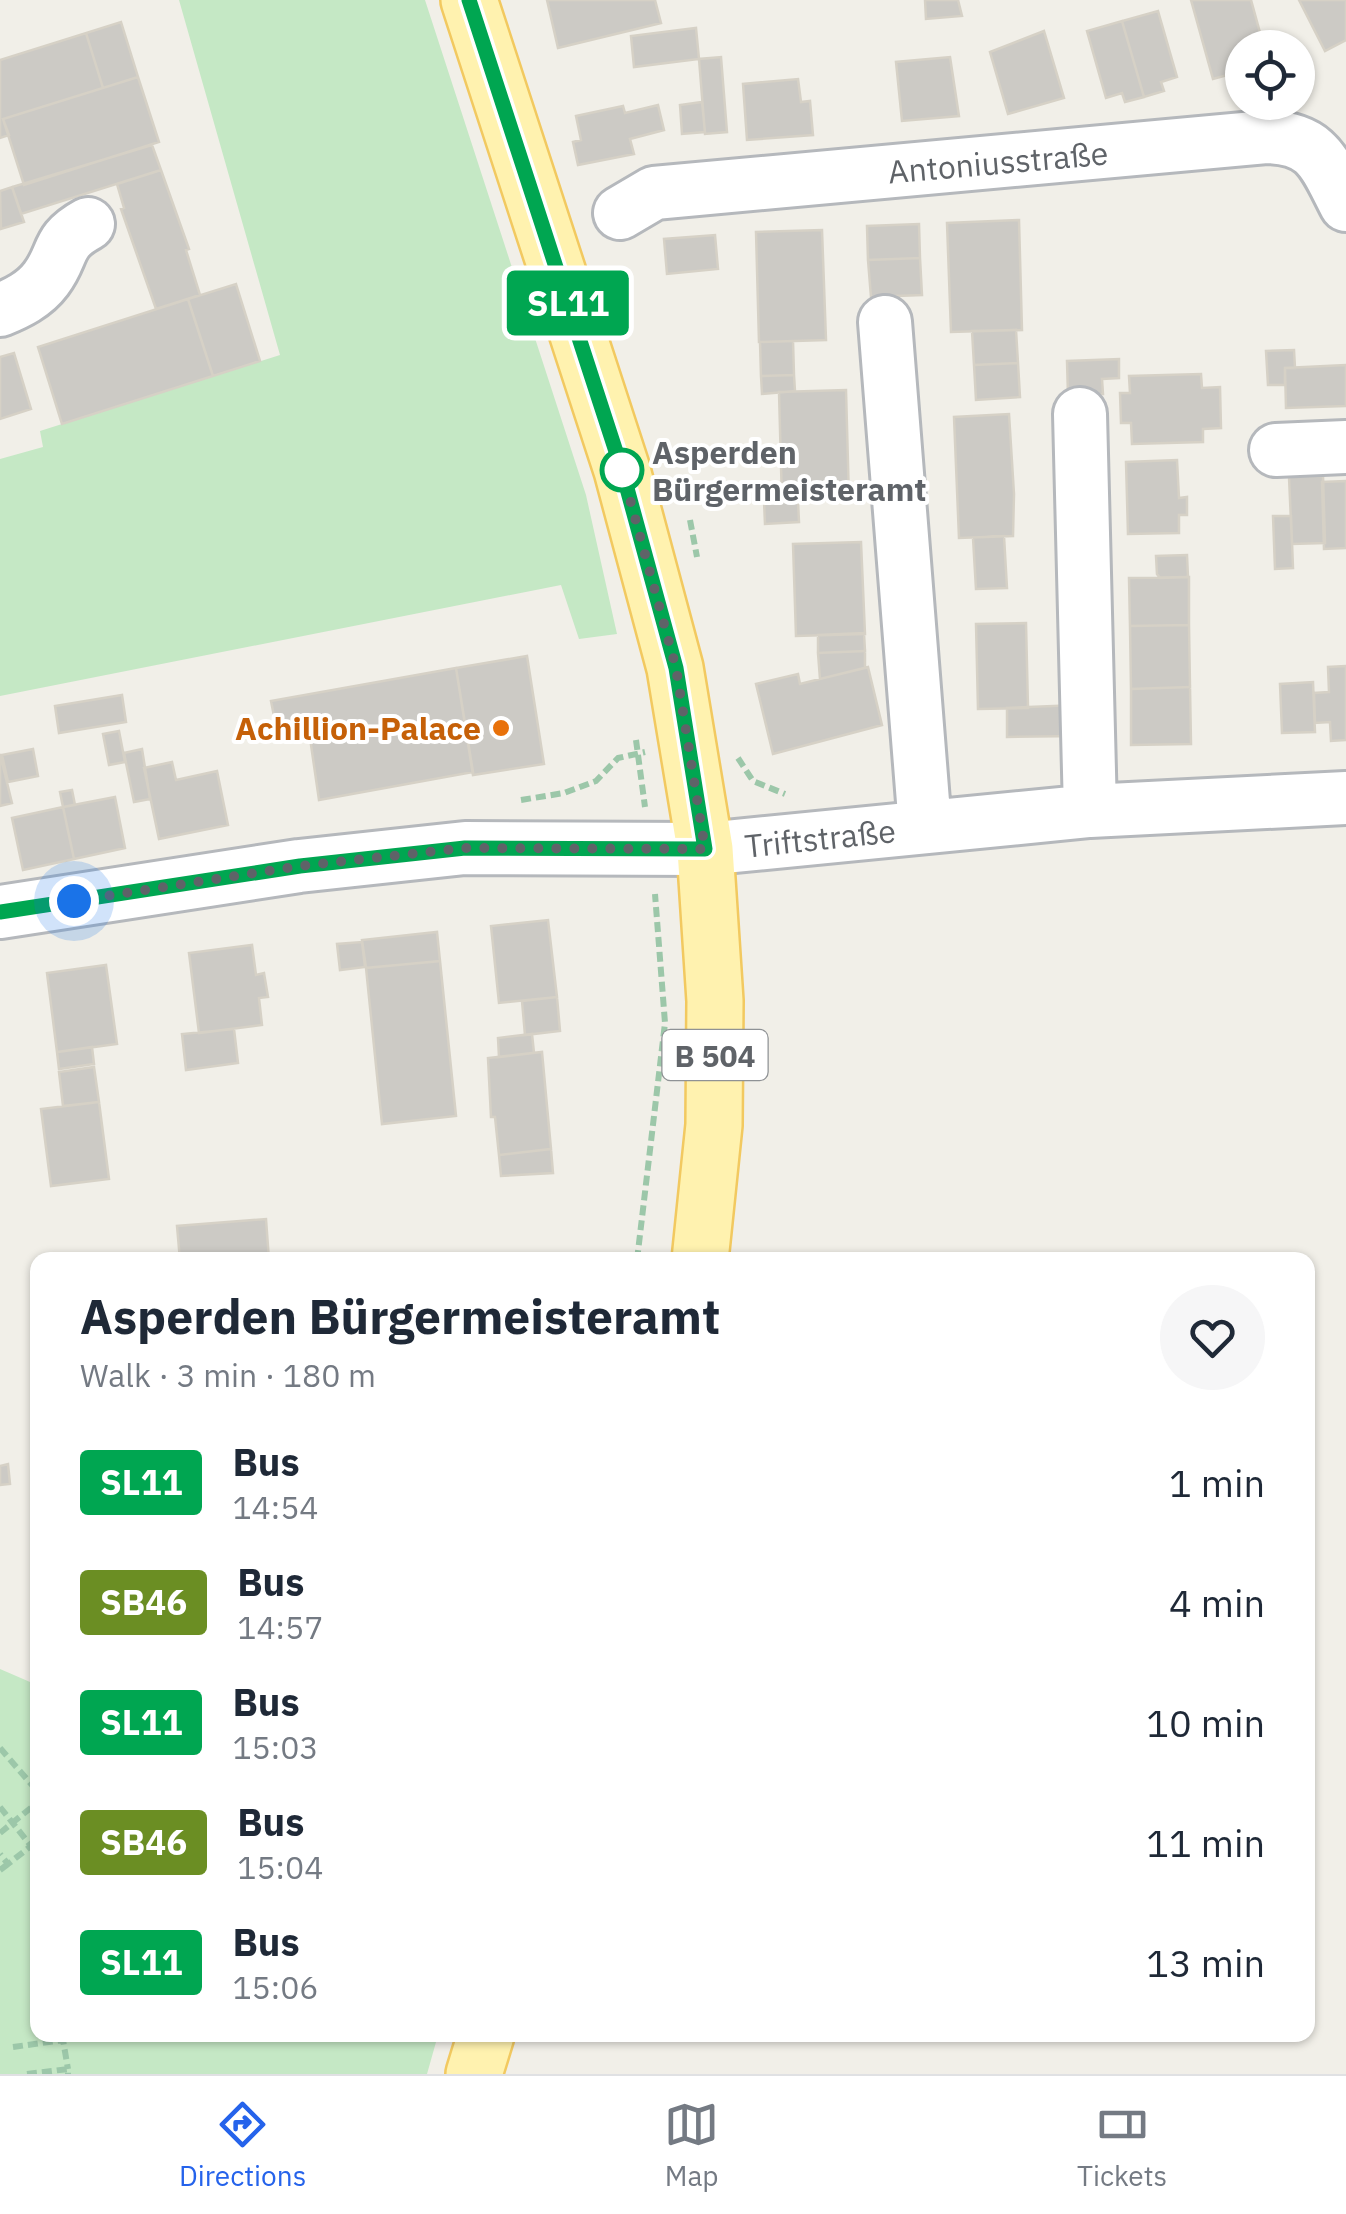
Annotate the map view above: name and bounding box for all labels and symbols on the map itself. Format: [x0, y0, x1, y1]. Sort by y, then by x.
street label: Antoniusstraße [886, 131, 1110, 193]
line badge: SL11 [498, 270, 638, 336]
place label: Asperden Bürgermeisteramt [652, 431, 927, 510]
marker: Asperden Bürgermeisteramt [601, 449, 643, 491]
place label: Achillion-Palace [235, 707, 481, 749]
marker: Achillion-Palace [490, 717, 512, 739]
street label: Triftstraße [742, 809, 898, 867]
your location [49, 876, 99, 926]
road number: B 504 [662, 1030, 768, 1080]

